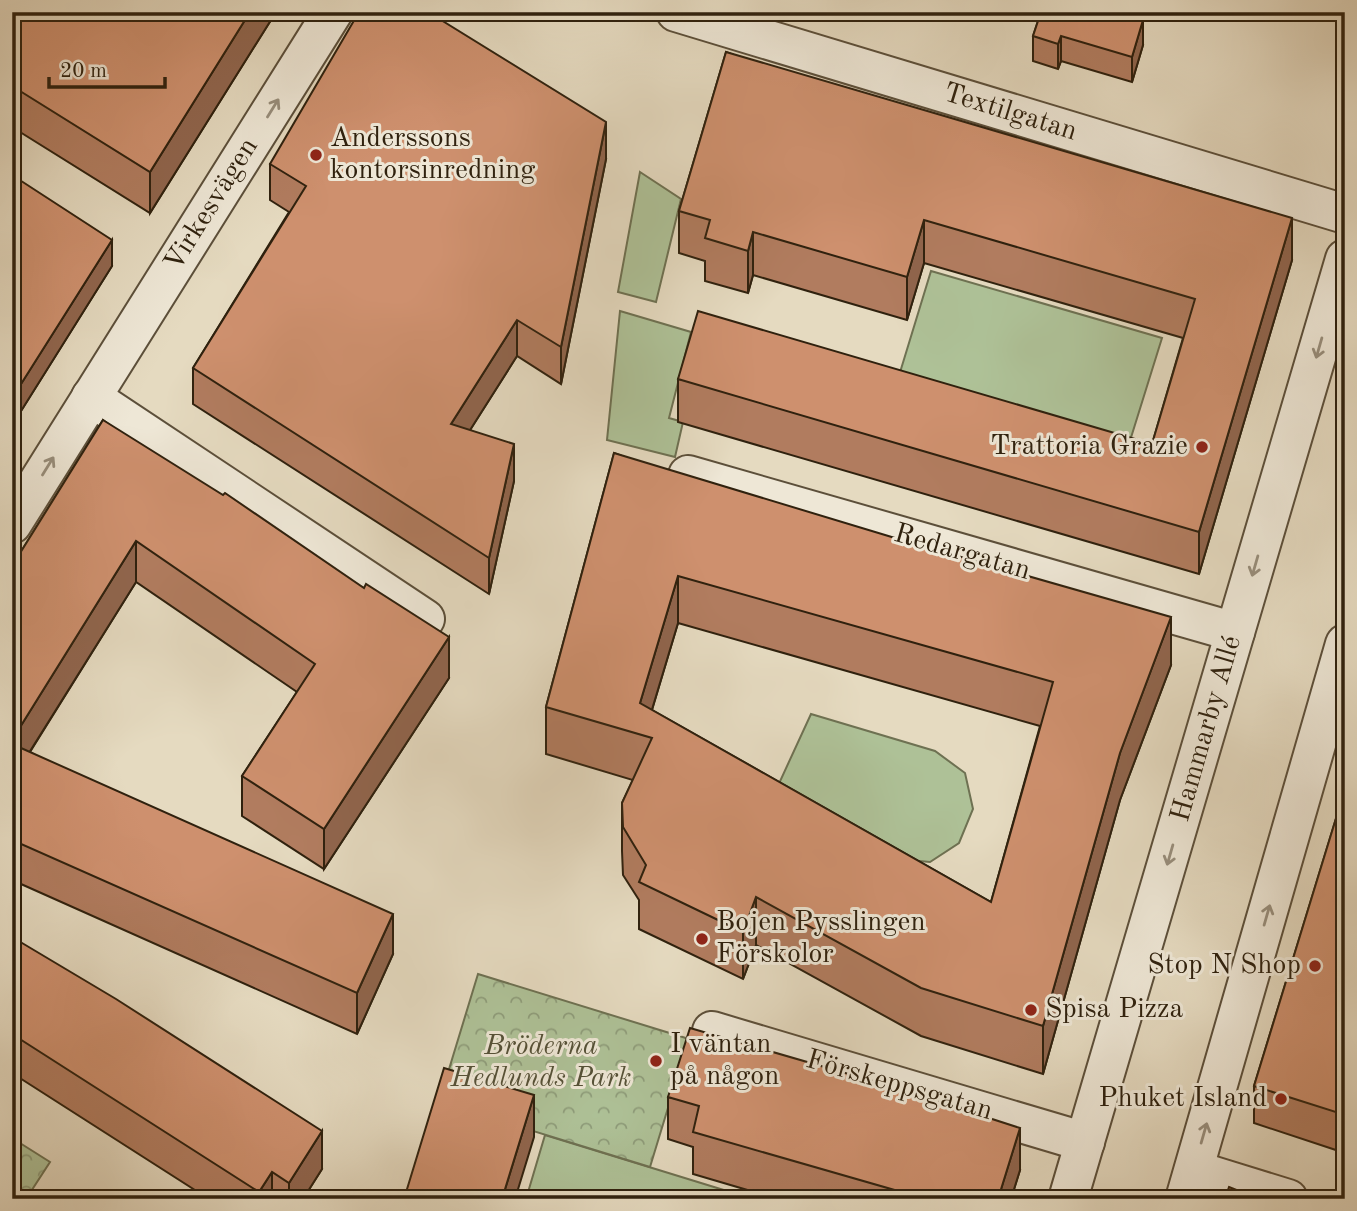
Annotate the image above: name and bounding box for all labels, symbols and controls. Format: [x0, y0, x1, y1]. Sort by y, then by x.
scale bar [49, 46, 164, 90]
text: 20 m [60, 61, 107, 82]
street label: Textilgatan [940, 79, 1080, 147]
one-way arrow [267, 98, 281, 118]
place label: Anderssons kontorsinredning [330, 125, 535, 185]
street label: Virkesvägen [160, 134, 264, 276]
marker: Anderssons kontorsinredning [308, 147, 324, 163]
one-way arrow [1311, 336, 1324, 358]
place label: Trattoria Grazie [990, 433, 1188, 461]
marker: Trattoria Grazie [1194, 439, 1210, 455]
one-way arrow [42, 457, 56, 477]
street label: Redargatan [891, 520, 1033, 586]
one-way arrow [1247, 555, 1260, 577]
street label: Hammarby Allé [1167, 633, 1247, 825]
one-way arrow [1162, 843, 1175, 865]
one-way arrow [1261, 904, 1274, 926]
place label: Bojen Pysslingen Förskolor [716, 909, 926, 969]
marker: Bojen Pysslingen Förskolor [694, 931, 710, 947]
place label: Stop N Shop [1147, 952, 1301, 980]
marker: Stop N Shop [1307, 958, 1323, 974]
place label: Spisa Pizza [1045, 996, 1183, 1024]
marker: Spisa Pizza [1023, 1002, 1039, 1018]
place label: I väntan på någon [670, 1031, 779, 1091]
park label: Bröderna Hedlunds Park [449, 1033, 632, 1093]
street label: Förskeppsgatan [802, 1046, 996, 1126]
marker: I väntan på någon [648, 1053, 664, 1069]
place label: Phuket Island [1098, 1085, 1267, 1113]
marker: Phuket Island [1273, 1091, 1289, 1107]
one-way arrow [1199, 1123, 1212, 1145]

